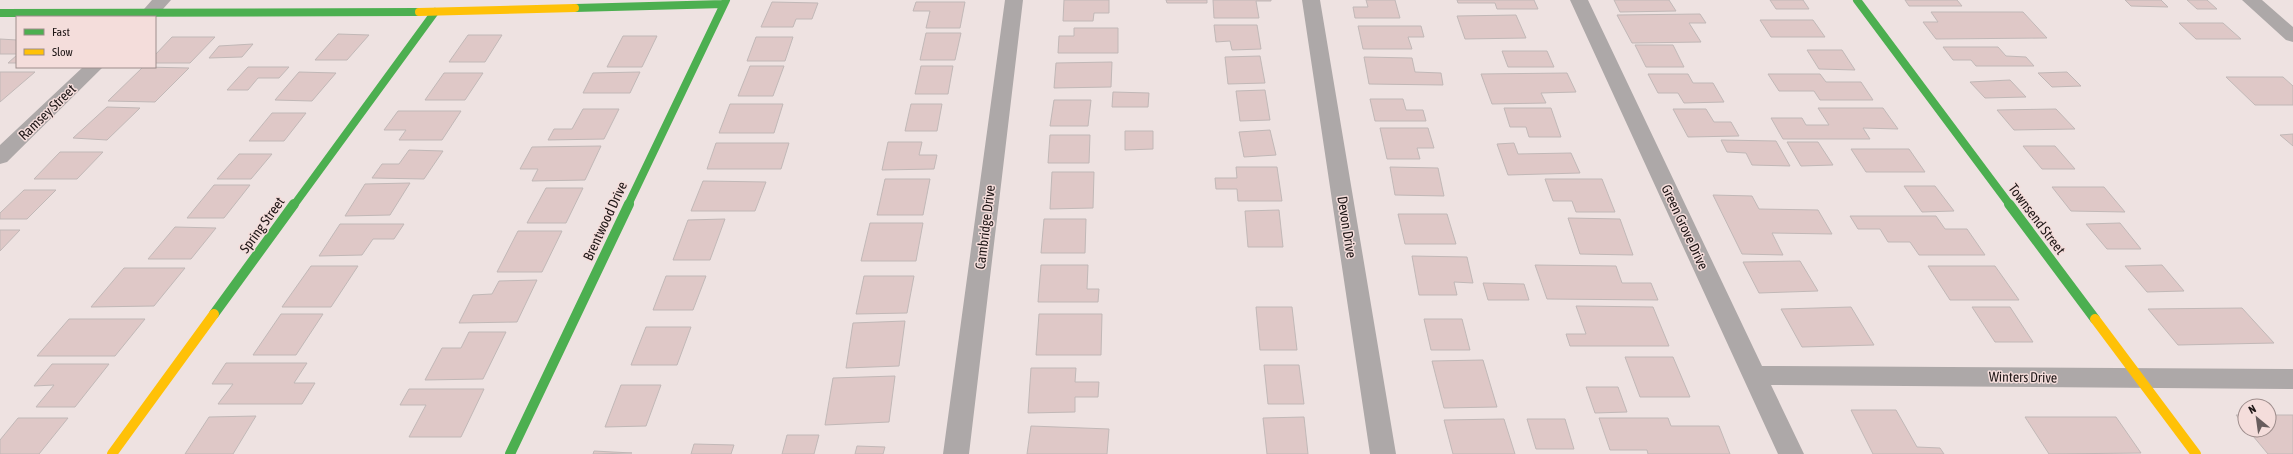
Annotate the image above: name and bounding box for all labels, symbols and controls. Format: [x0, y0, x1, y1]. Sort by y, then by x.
legend [16, 16, 156, 68]
text: Fast [52, 25, 70, 39]
text: Slow [52, 45, 73, 59]
street label: Ramsey Street [15, 81, 79, 143]
street label: Brentwood Drive [580, 179, 630, 263]
street label: Townsend Street [2005, 181, 2069, 257]
street label: Green Grove Drive [1658, 182, 1712, 272]
street label: Cambridge Drive [972, 184, 998, 270]
street label: Spring Street [236, 194, 288, 256]
street label: Devon Drive [1334, 195, 1360, 259]
street label: Winters Drive [1989, 368, 2057, 386]
north arrow [2237, 398, 2277, 438]
text: N [2246, 402, 2258, 416]

